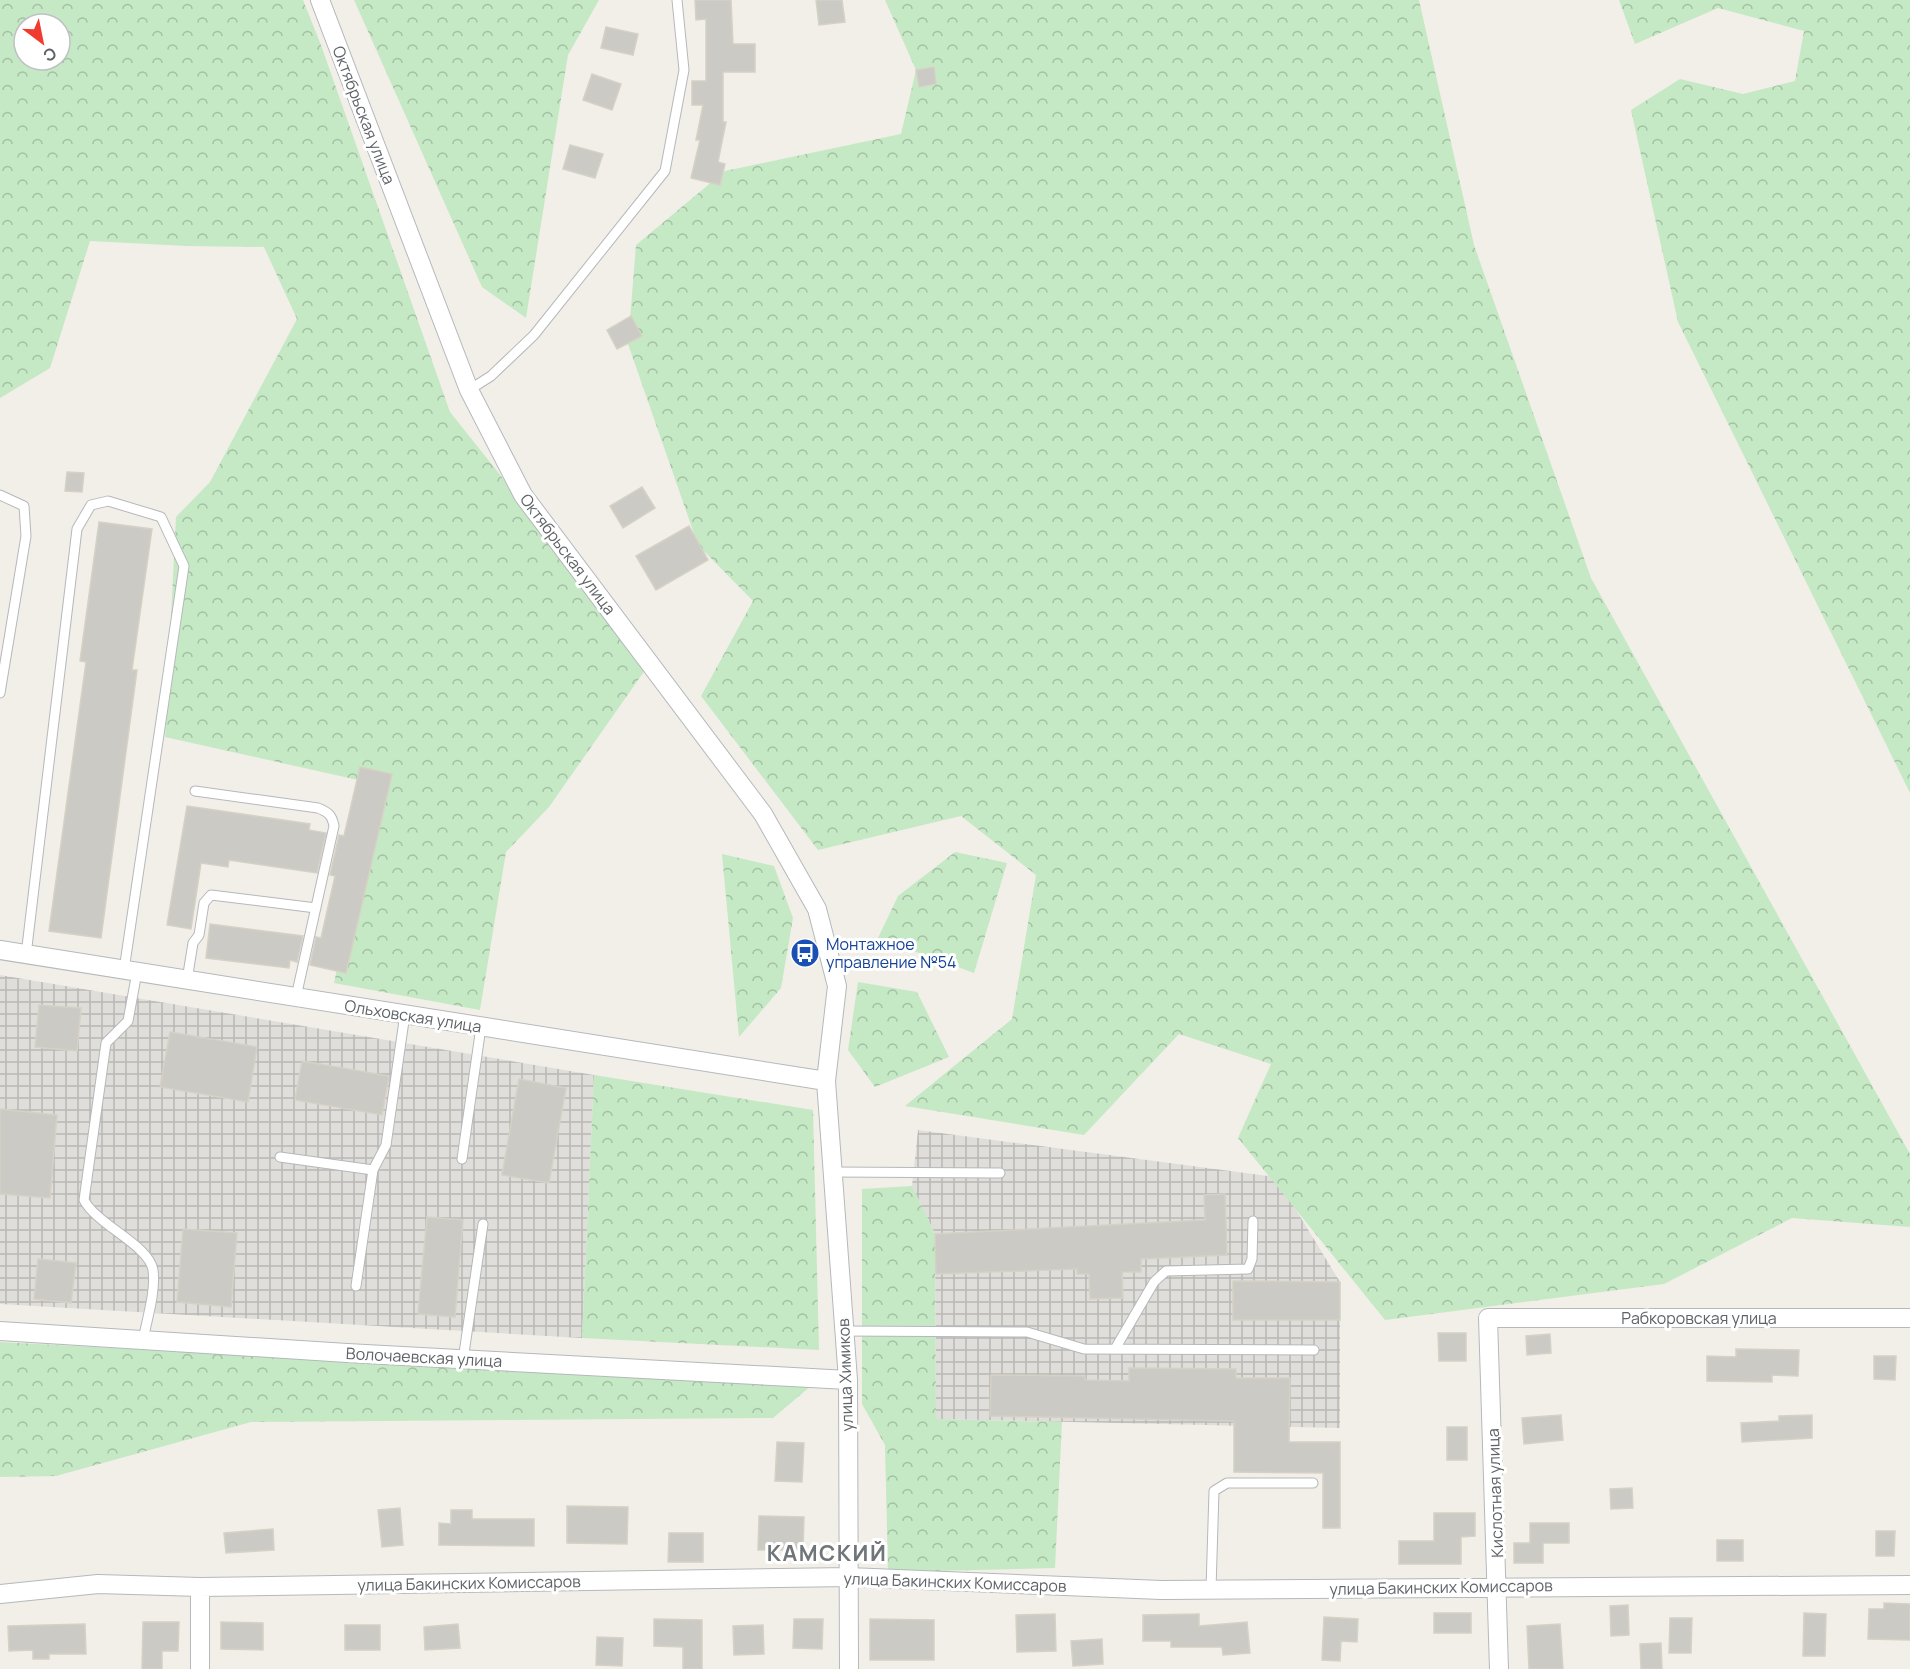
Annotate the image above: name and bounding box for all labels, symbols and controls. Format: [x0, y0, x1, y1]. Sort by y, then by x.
north arrow [12, 12, 72, 72]
text: С [39, 42, 61, 67]
street label: Октябрьская улица [327, 43, 401, 187]
street label: Октябрьская улица [515, 489, 621, 619]
place label: Монтажное управление №54 [826, 933, 957, 973]
bus stop icon: Монтажное управление №54 [789, 937, 821, 969]
street label: Ольховская улица [343, 994, 483, 1038]
street label: Рабкоровская улица [1621, 1307, 1777, 1329]
street label: улица Химиков [832, 1318, 858, 1432]
street label: Волочаевская улица [345, 1342, 503, 1372]
street label: Кислотная улица [1482, 1428, 1508, 1558]
district label: КАМСКИЙ [767, 1538, 887, 1568]
street label: улица Бакинских Комиссаров [843, 1567, 1067, 1597]
street label: улица Бакинских Комиссаров [357, 1570, 581, 1596]
street label: улица Бакинских Комиссаров [1329, 1574, 1553, 1600]

